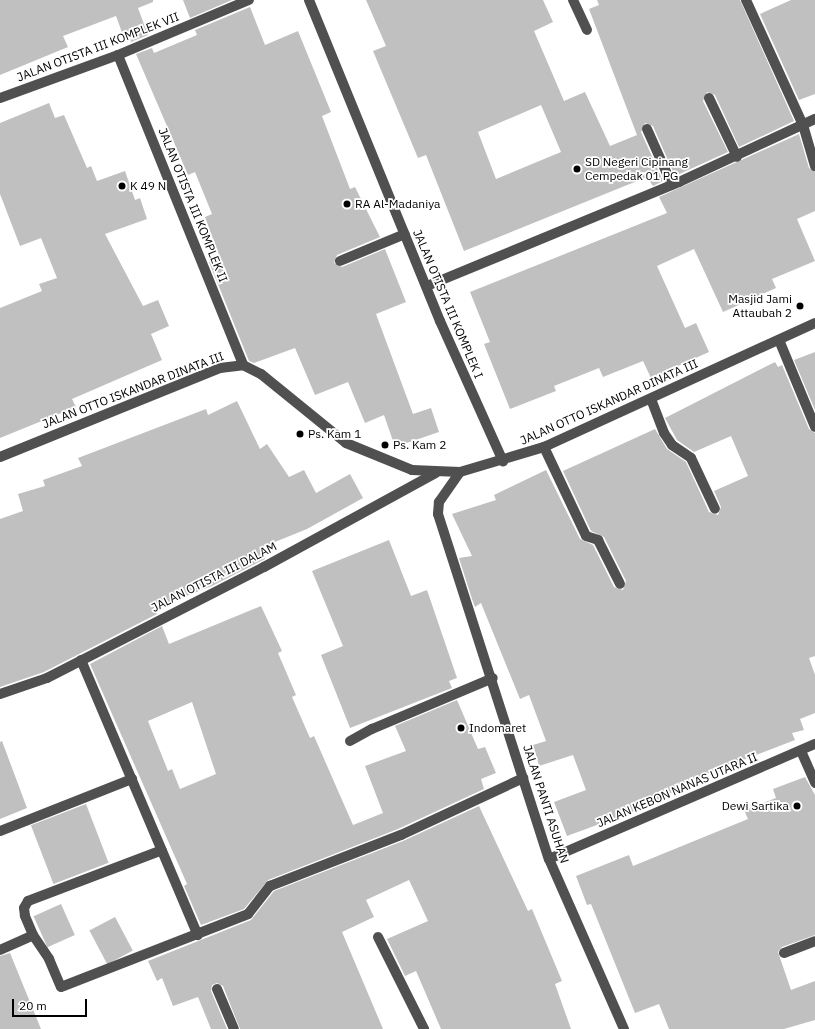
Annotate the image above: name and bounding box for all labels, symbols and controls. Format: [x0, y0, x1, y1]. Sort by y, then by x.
street label: JALAN OTISTA III KOMPLEK VII [15, 9, 181, 85]
street label: JALAN OTISTA III KOMPLEK II [155, 126, 231, 284]
place label: SD Negeri Cipinang Cempedak 01 PG [585, 155, 688, 183]
marker: SD Negeri Cipinang Cempedak 01 PG [572, 164, 582, 174]
place label: K 49 N [130, 179, 166, 193]
marker: K 49 N [117, 181, 127, 191]
place label: RA Al-Madaniya [355, 197, 440, 211]
marker: RA Al-Madaniya [342, 199, 352, 209]
street label: JALAN OTISTA III KOMPLEK I [410, 227, 486, 381]
place label: Masjid Jami Attaubah 2 [728, 292, 792, 320]
marker: Masjid Jami Attaubah 2 [795, 301, 805, 311]
street label: JALAN OTTO ISKANDAR DINATA III [40, 349, 226, 431]
street label: JALAN OTTO ISKANDAR DINATA III [518, 356, 700, 448]
place label: Ps. Kam 1 [308, 427, 361, 441]
marker: Ps. Kam 1 [295, 429, 305, 439]
place label: Ps. Kam 2 [393, 438, 446, 452]
marker: Ps. Kam 2 [380, 440, 390, 450]
street label: JALAN OTISTA III DALAM [149, 539, 279, 615]
place label: Indomaret [469, 721, 526, 735]
marker: Indomaret [456, 723, 466, 733]
street label: JALAN PANTI ASUHAN [520, 743, 572, 865]
street label: JALAN KEBON NANAS UTARA II [595, 750, 759, 830]
place label: Dewi Sartika [722, 799, 789, 813]
marker: Dewi Sartika [792, 801, 802, 811]
scale bar [14, 991, 89, 1017]
text: 20 m [19, 998, 47, 1013]

